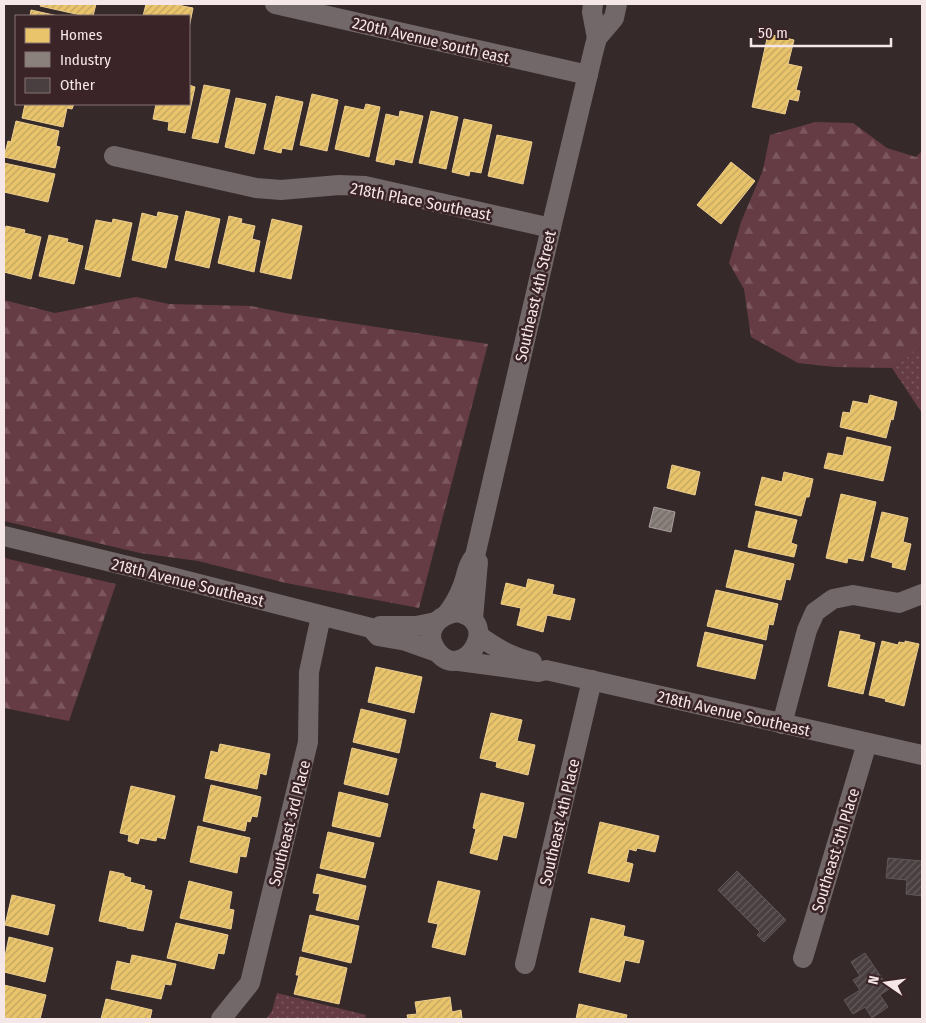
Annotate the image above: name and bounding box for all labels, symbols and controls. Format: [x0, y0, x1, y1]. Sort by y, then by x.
street label: 220th Avenue south east [351, 13, 512, 68]
legend [15, 15, 190, 105]
scale bar [751, 15, 891, 47]
text: 50 m [758, 24, 788, 42]
text: Homes [60, 26, 102, 44]
text: Industry [60, 51, 111, 69]
text: Other [60, 76, 96, 94]
street label: 218th Place Southeast [349, 179, 494, 225]
street label: Southeast 4th Street [511, 228, 560, 364]
street label: 218th Avenue Southeast [110, 554, 267, 611]
street label: 218th Avenue Southeast [656, 687, 813, 740]
street label: Southeast 4th Place [536, 757, 583, 887]
street label: Southeast 3rd Place [265, 758, 314, 888]
street label: Southeast 5th Place [808, 786, 863, 915]
north arrow [861, 958, 911, 1008]
text: N [865, 974, 883, 986]

